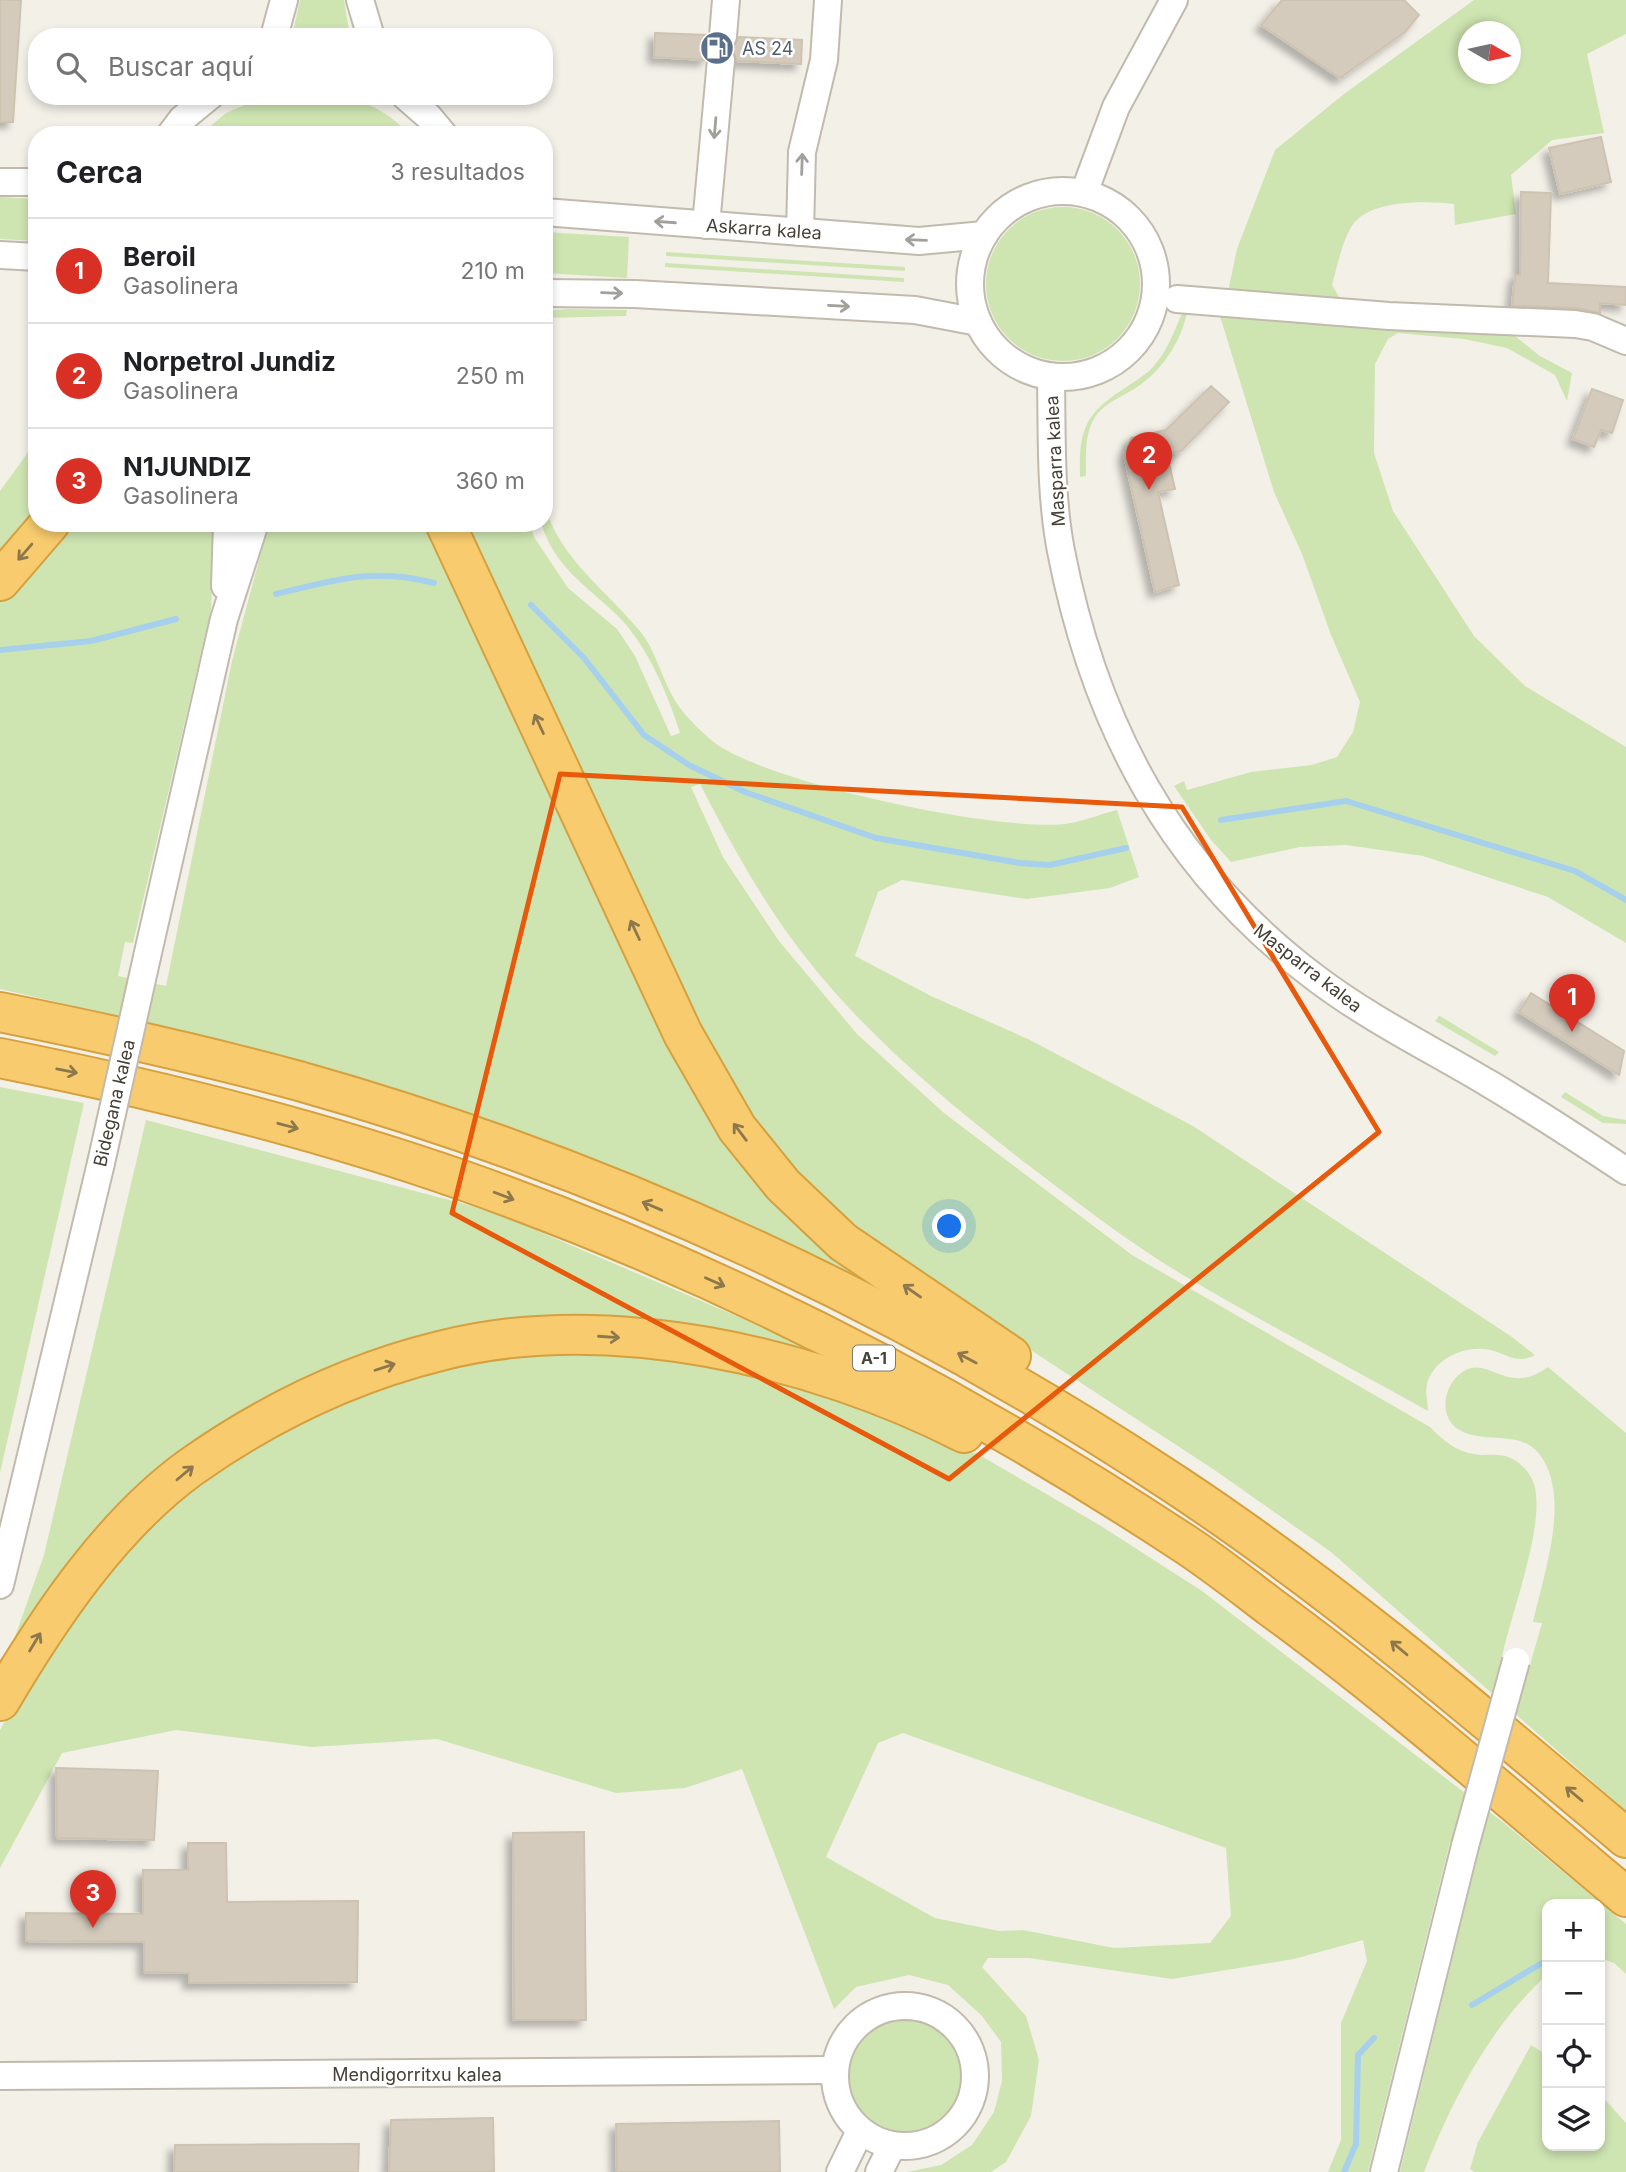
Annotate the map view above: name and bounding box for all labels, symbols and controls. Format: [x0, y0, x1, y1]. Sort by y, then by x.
north arrow [1458, 21, 1521, 84]
search box [28, 28, 553, 105]
fuel station icon: AS 24 [698, 29, 736, 67]
place label: AS 24 [742, 38, 793, 59]
icon: search [52, 48, 90, 86]
text: Buscar aquí [108, 51, 253, 82]
one-way arrow [708, 117, 721, 139]
one-way arrow [795, 152, 808, 175]
text: Cerca [56, 154, 143, 190]
text: 3 resultados [390, 158, 525, 186]
street label: Askarra kalea [705, 214, 823, 244]
one-way arrow [654, 215, 677, 228]
one-way arrow [905, 233, 928, 246]
text: Beroil [123, 241, 196, 272]
text: 1 [74, 257, 84, 285]
text: 210 m [460, 257, 525, 285]
text: Gasolinera [123, 272, 239, 300]
one-way arrow [601, 286, 624, 299]
one-way arrow [828, 300, 850, 313]
text: Norpetrol Jundiz [123, 346, 336, 377]
text: 2 [72, 362, 86, 390]
text: 250 m [456, 362, 525, 390]
text: Gasolinera [123, 377, 239, 405]
street label: Masparra kalea [1041, 395, 1069, 527]
pin: 2 [1126, 432, 1172, 490]
text: N1JUNDIZ [123, 451, 251, 482]
text: 3 [72, 467, 86, 495]
text: 360 m [455, 467, 525, 495]
text: Gasolinera [123, 482, 239, 510]
one-way arrow [17, 543, 33, 561]
one-way arrow [532, 714, 545, 735]
street label: Masparra kalea [1250, 919, 1366, 1017]
one-way arrow [628, 920, 641, 941]
pin: 1 [1549, 974, 1595, 1032]
street label: Bidegana kalea [89, 1037, 139, 1169]
one-way arrow [55, 1065, 78, 1079]
one-way arrow [276, 1120, 298, 1133]
one-way arrow [733, 1123, 748, 1141]
one-way arrow [493, 1191, 514, 1203]
one-way arrow [641, 1199, 663, 1212]
your location [932, 1209, 966, 1243]
one-way arrow [703, 1276, 725, 1289]
one-way arrow [903, 1284, 922, 1298]
one-way arrow [597, 1331, 620, 1344]
road number: A-1 [853, 1346, 895, 1370]
one-way arrow [957, 1351, 978, 1364]
one-way arrow [374, 1360, 396, 1373]
one-way arrow [176, 1465, 194, 1481]
one-way arrow [28, 1633, 42, 1653]
one-way arrow [1391, 1640, 1409, 1656]
one-way arrow [1565, 1786, 1583, 1802]
pin: 3 [70, 1870, 116, 1928]
map controls [1542, 1899, 1605, 2151]
button: + [1542, 1899, 1605, 1962]
button: − [1542, 1962, 1605, 2025]
button: locate [1542, 2025, 1605, 2088]
street label: Mendigorritxu kalea [332, 2064, 502, 2085]
button: layers [1542, 2088, 1605, 2151]

